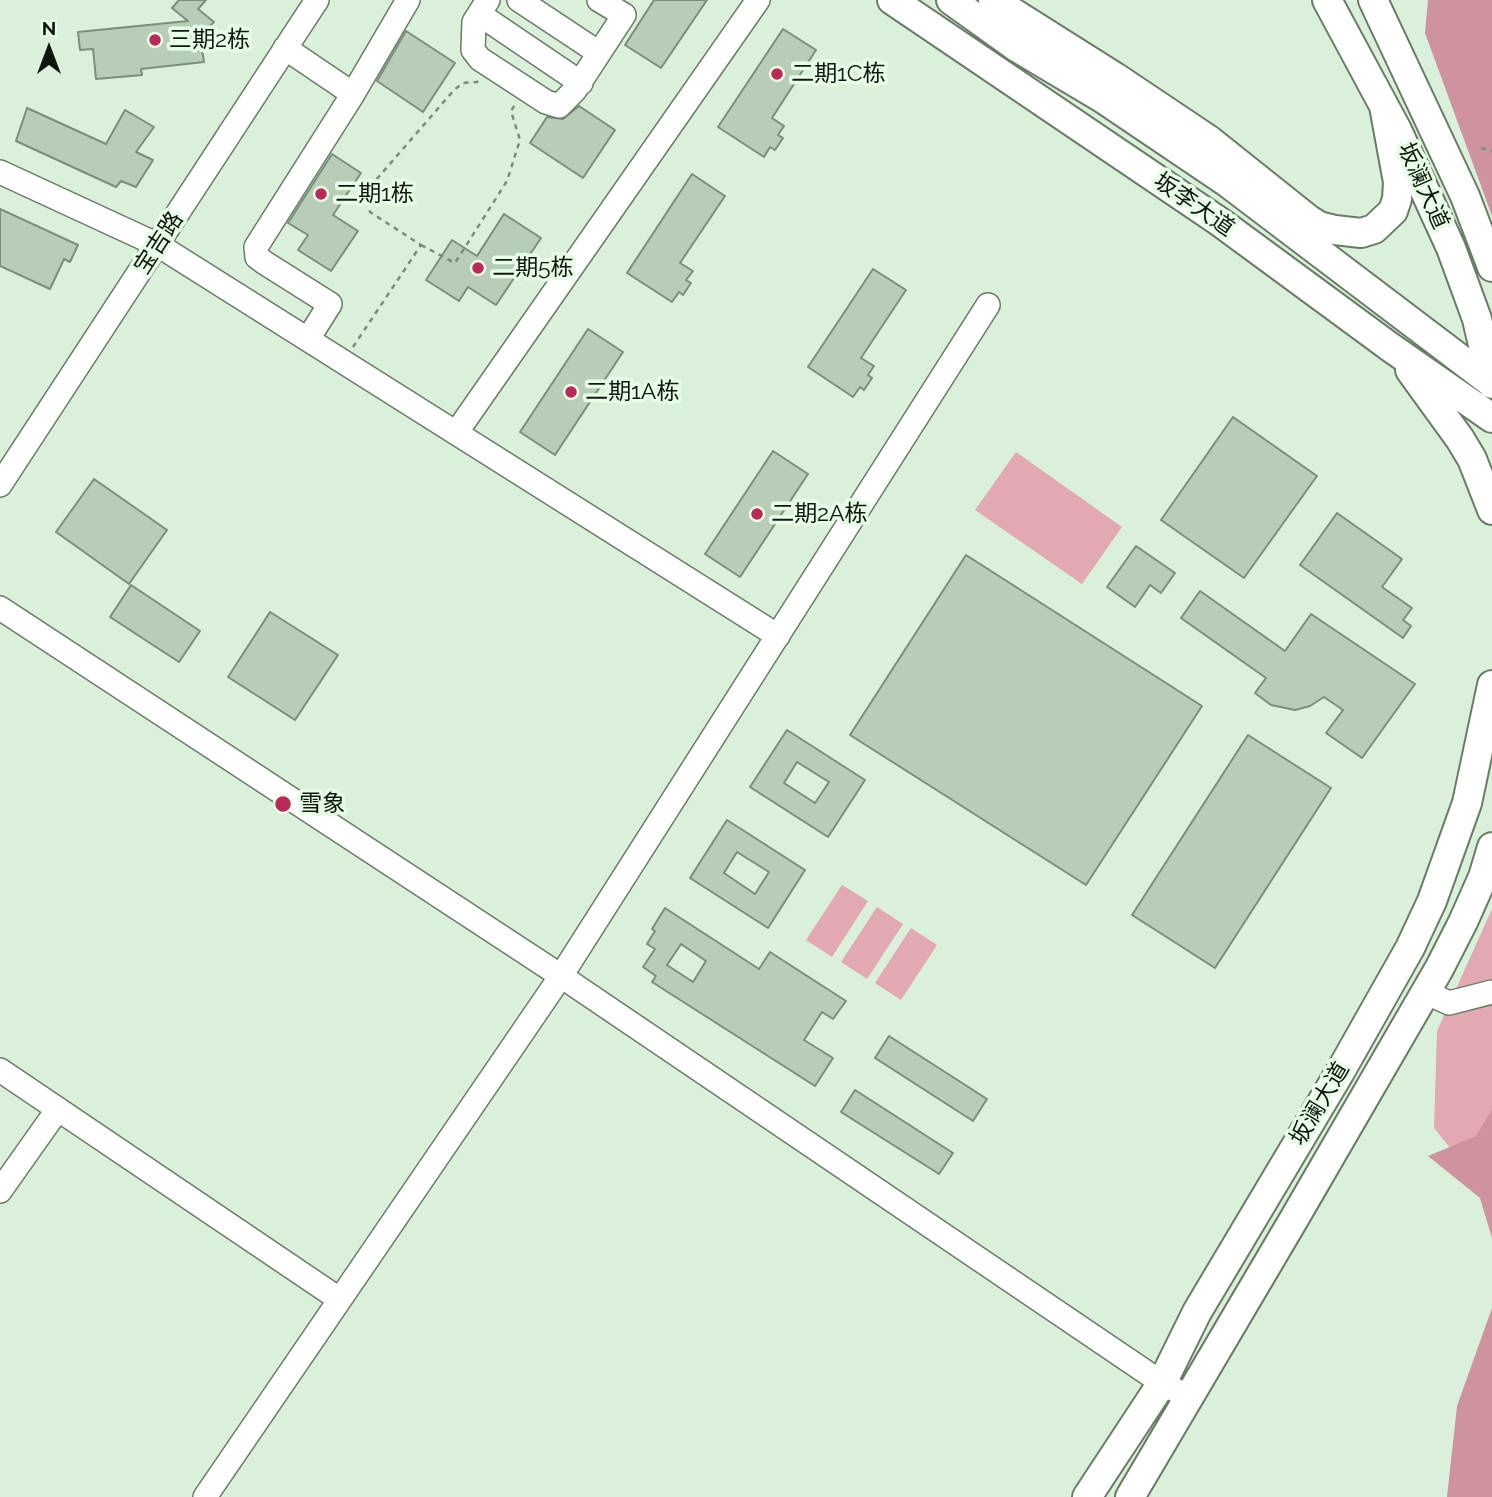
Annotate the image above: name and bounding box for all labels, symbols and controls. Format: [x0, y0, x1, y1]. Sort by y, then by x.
north arrow [14, 14, 84, 84]
text: N [42, 17, 56, 39]
place label: 三期2栋 [169, 26, 250, 54]
marker: 三期2栋 [147, 32, 163, 48]
place label: 二期1C栋 [791, 60, 886, 88]
marker: 二期1C栋 [769, 66, 785, 82]
street label: 坂澜大道 [1392, 138, 1454, 234]
street label: 坂李大道 [1148, 167, 1240, 243]
place label: 二期1栋 [335, 180, 414, 208]
marker: 二期1栋 [313, 186, 329, 202]
street label: 宝吉路 [129, 207, 189, 279]
place label: 二期5栋 [492, 254, 574, 282]
marker: 二期5栋 [470, 260, 486, 276]
place label: 二期1A栋 [585, 378, 679, 406]
marker: 二期1A栋 [563, 384, 579, 400]
place label: 二期2A栋 [771, 500, 868, 528]
marker: 二期2A栋 [749, 506, 765, 522]
place label: 雪象 [299, 790, 345, 818]
marker: 雪象 [273, 794, 293, 814]
street label: 坂澜大道 [1284, 1057, 1356, 1151]

